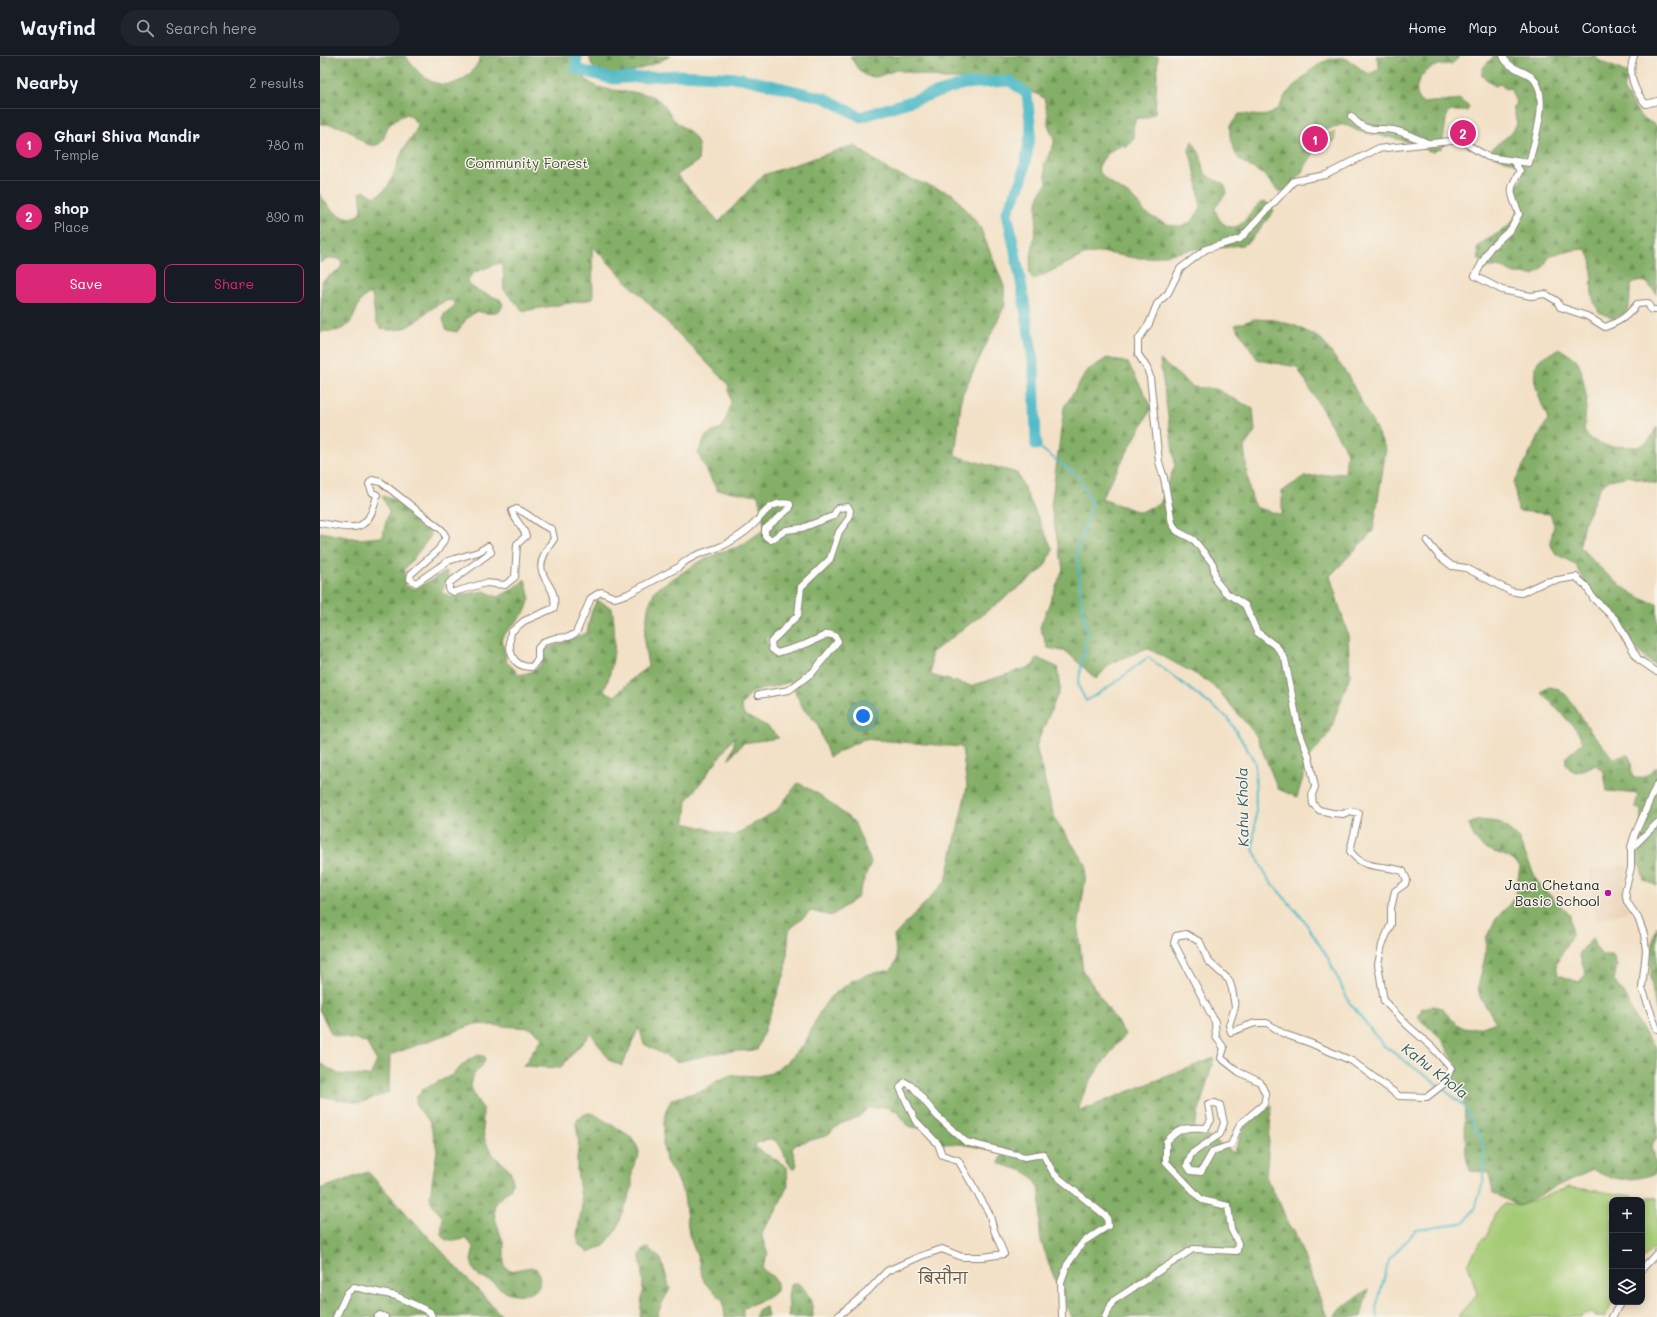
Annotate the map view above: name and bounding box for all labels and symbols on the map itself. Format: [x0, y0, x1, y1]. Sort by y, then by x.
pin: 2 [1450, 118, 1476, 148]
pin: 1 [1302, 124, 1328, 154]
park label: Community Forest [465, 153, 589, 172]
your location [853, 706, 873, 726]
water label: Kahu Khola [1231, 767, 1253, 847]
place label: Jana Chetana Basic School [1505, 875, 1600, 910]
marker: Jana Chetana Basic School [1603, 888, 1613, 898]
water label: Kahu Khola [1398, 1038, 1473, 1103]
district label: बिसौना [917, 1264, 968, 1288]

